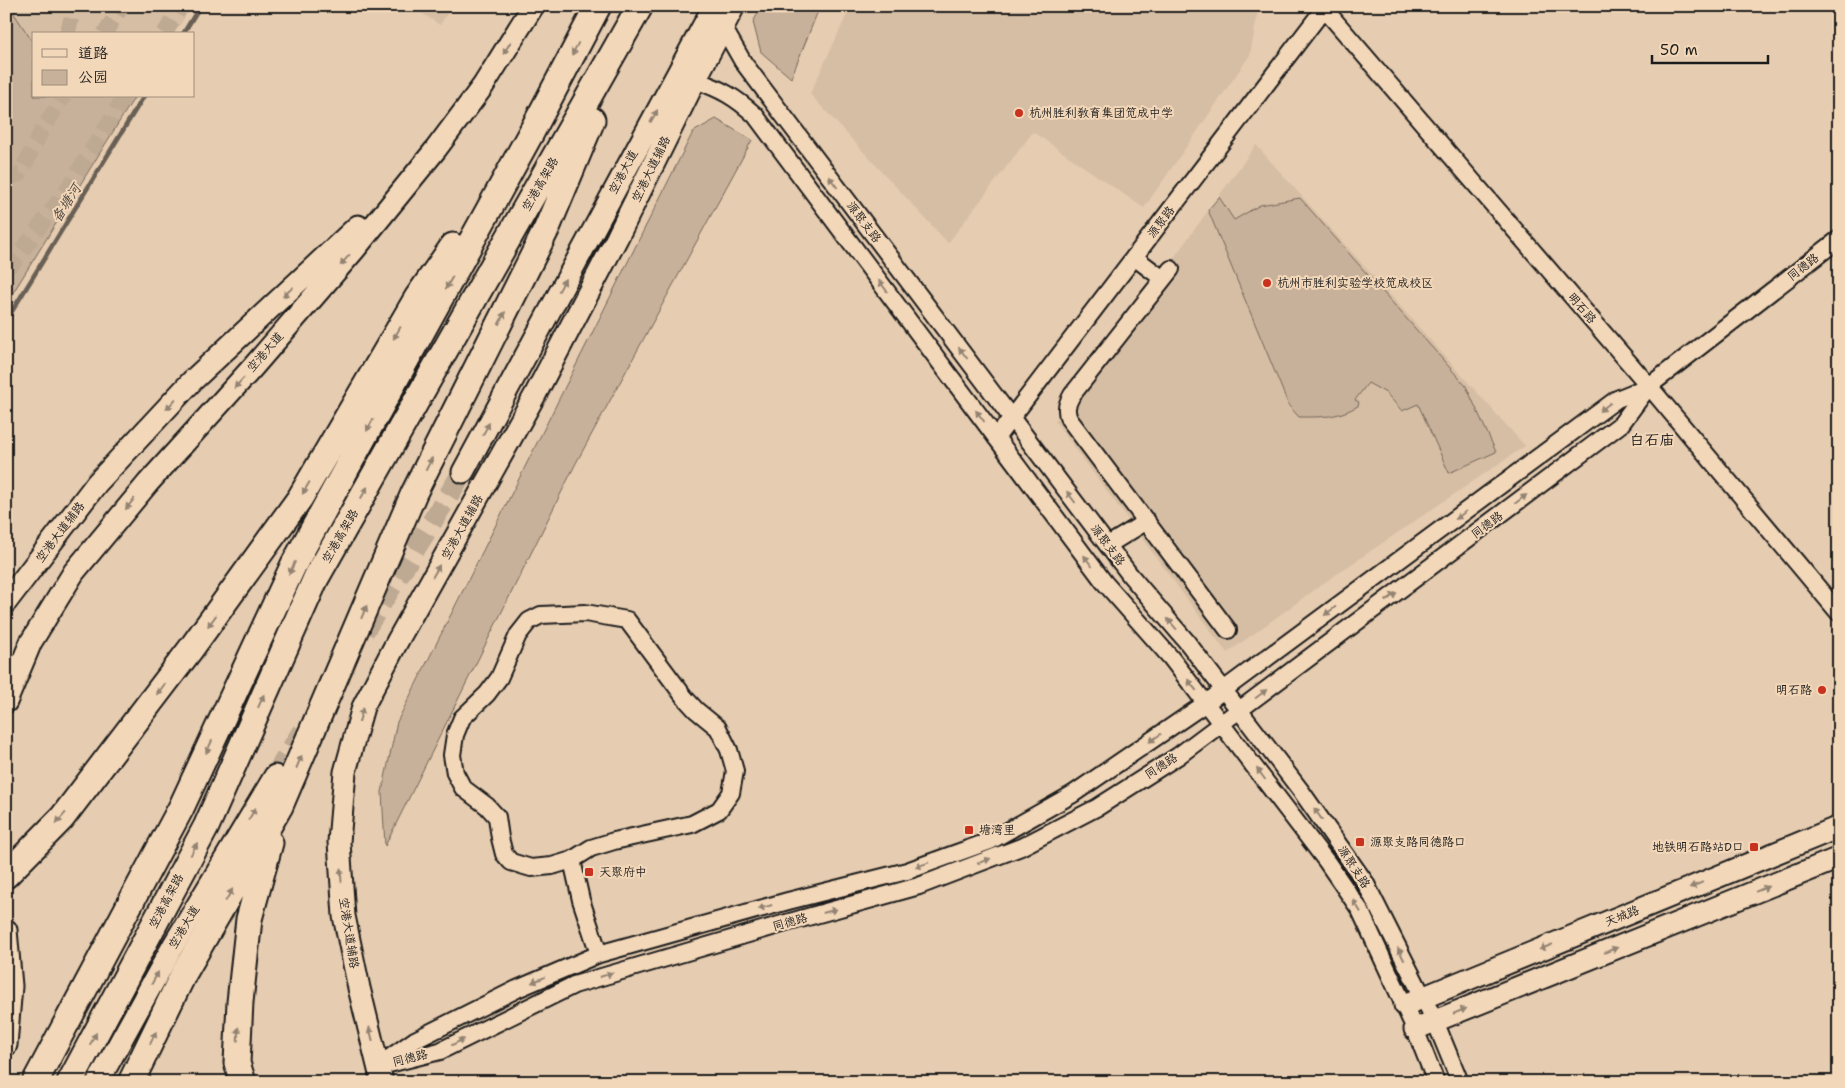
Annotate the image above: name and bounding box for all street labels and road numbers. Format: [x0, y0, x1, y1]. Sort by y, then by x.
street label: 空港大道辅路 [628, 133, 674, 205]
street label: 空港大道 [605, 147, 641, 197]
street label: 空港高架路 [518, 154, 562, 214]
street label: 源聚支路 [843, 198, 885, 246]
street label: 源聚路 [1144, 203, 1178, 241]
street label: 同德路 [1784, 250, 1822, 284]
street label: 明石路 [1564, 289, 1600, 327]
street label: 空港大道 [243, 329, 287, 375]
street label: 空港大道辅路 [438, 492, 486, 562]
street label: 空港大道辅路 [32, 498, 88, 566]
street label: 空港高架路 [318, 506, 362, 566]
street label: 同德路 [1468, 508, 1506, 542]
street label: 源聚支路 [1087, 521, 1129, 569]
street label: 同德路 [1142, 749, 1180, 783]
street label: 源聚支路 [1334, 843, 1374, 891]
street label: 空港高架路 [145, 871, 187, 931]
street label: 空港大道辅路 [335, 896, 363, 970]
street label: 空港大道 [165, 902, 203, 952]
street label: 天城路 [1602, 902, 1642, 930]
street label: 同德路 [770, 909, 810, 935]
street label: 同德路 [391, 1046, 429, 1070]

